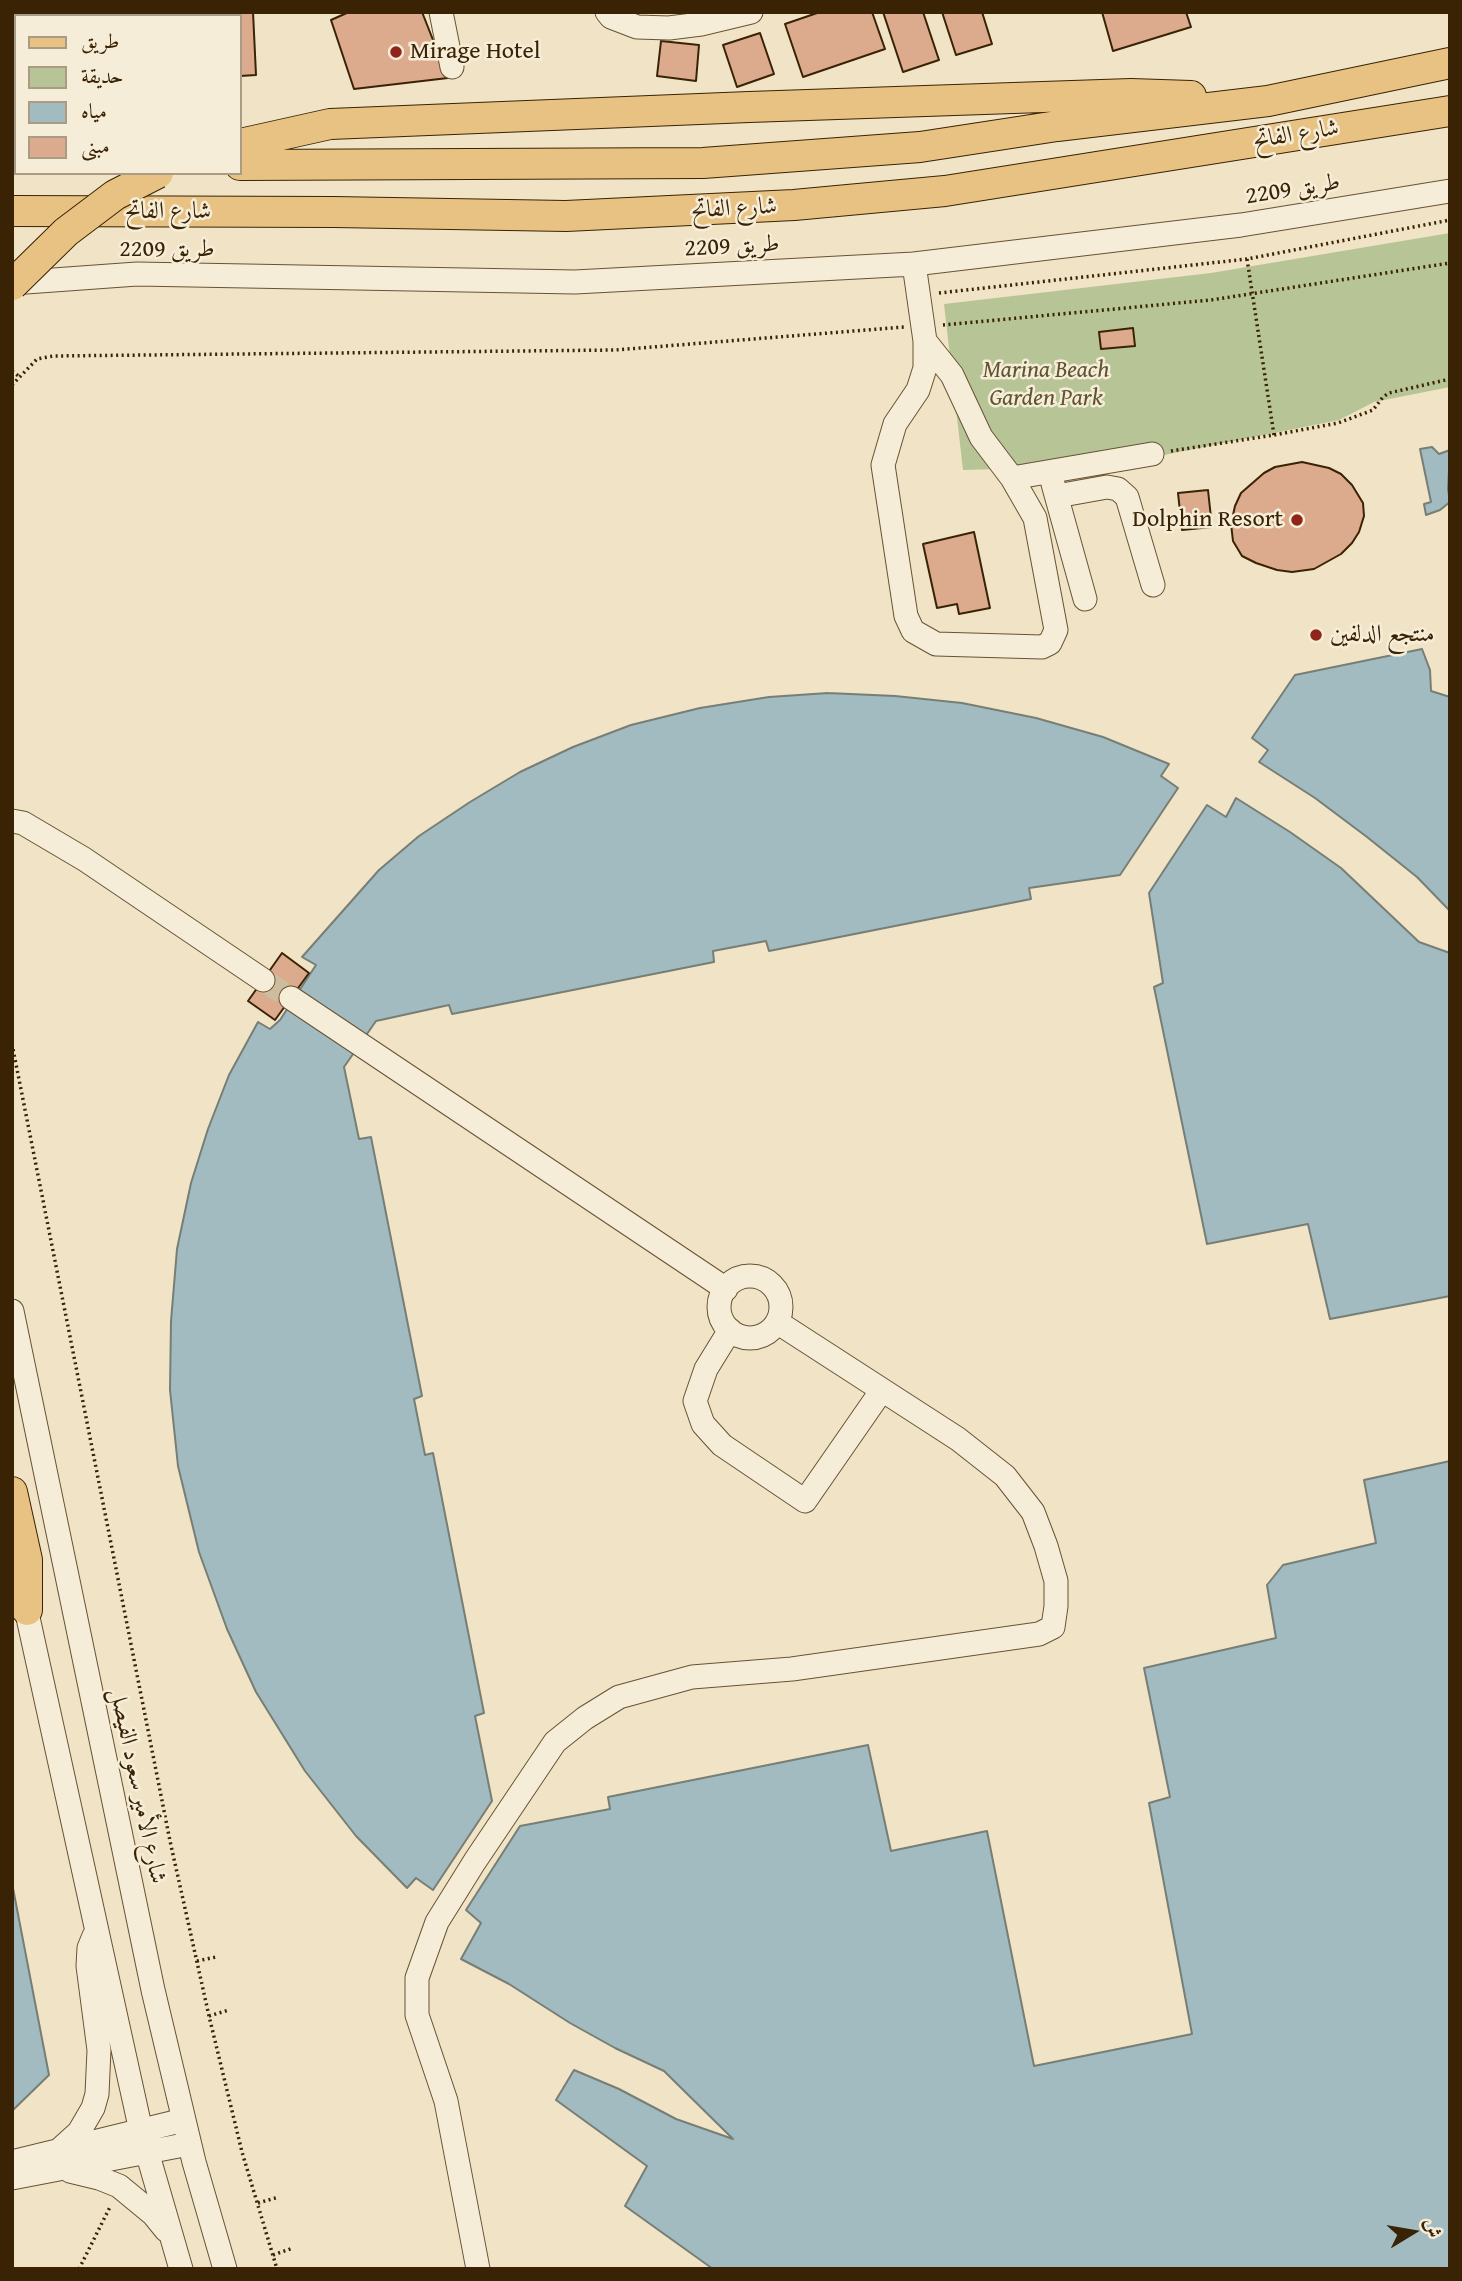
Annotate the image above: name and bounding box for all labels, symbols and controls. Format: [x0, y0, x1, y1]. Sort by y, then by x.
legend [14, 14, 242, 175]
text: طريق [81, 25, 119, 56]
place label: Mirage Hotel [410, 38, 541, 66]
marker: Mirage Hotel [388, 44, 404, 60]
text: حديقة [81, 60, 124, 91]
text: مياه [81, 95, 107, 126]
street label: شارع الفاتح [1251, 114, 1341, 156]
text: مبنى [81, 130, 110, 161]
street label: طريق 2209 [1244, 168, 1342, 212]
street label: شارع الفاتح [690, 192, 778, 226]
street label: شارع الفاتح [125, 198, 211, 226]
street label: طريق 2209 [684, 230, 780, 264]
street label: طريق 2209 [119, 236, 215, 264]
park label: Marina Beach Garden Park [983, 357, 1109, 413]
place label: Dolphin Resort [1132, 506, 1283, 534]
marker: Dolphin Resort [1289, 512, 1305, 528]
place label: منتجع الدلفين [1330, 621, 1435, 649]
marker: منتجع الدلفين [1308, 627, 1324, 643]
street label: شارع الأمير سعود الفيصل [102, 1686, 172, 1886]
north arrow [1378, 2197, 1448, 2267]
text: ش [1418, 2216, 1449, 2240]

